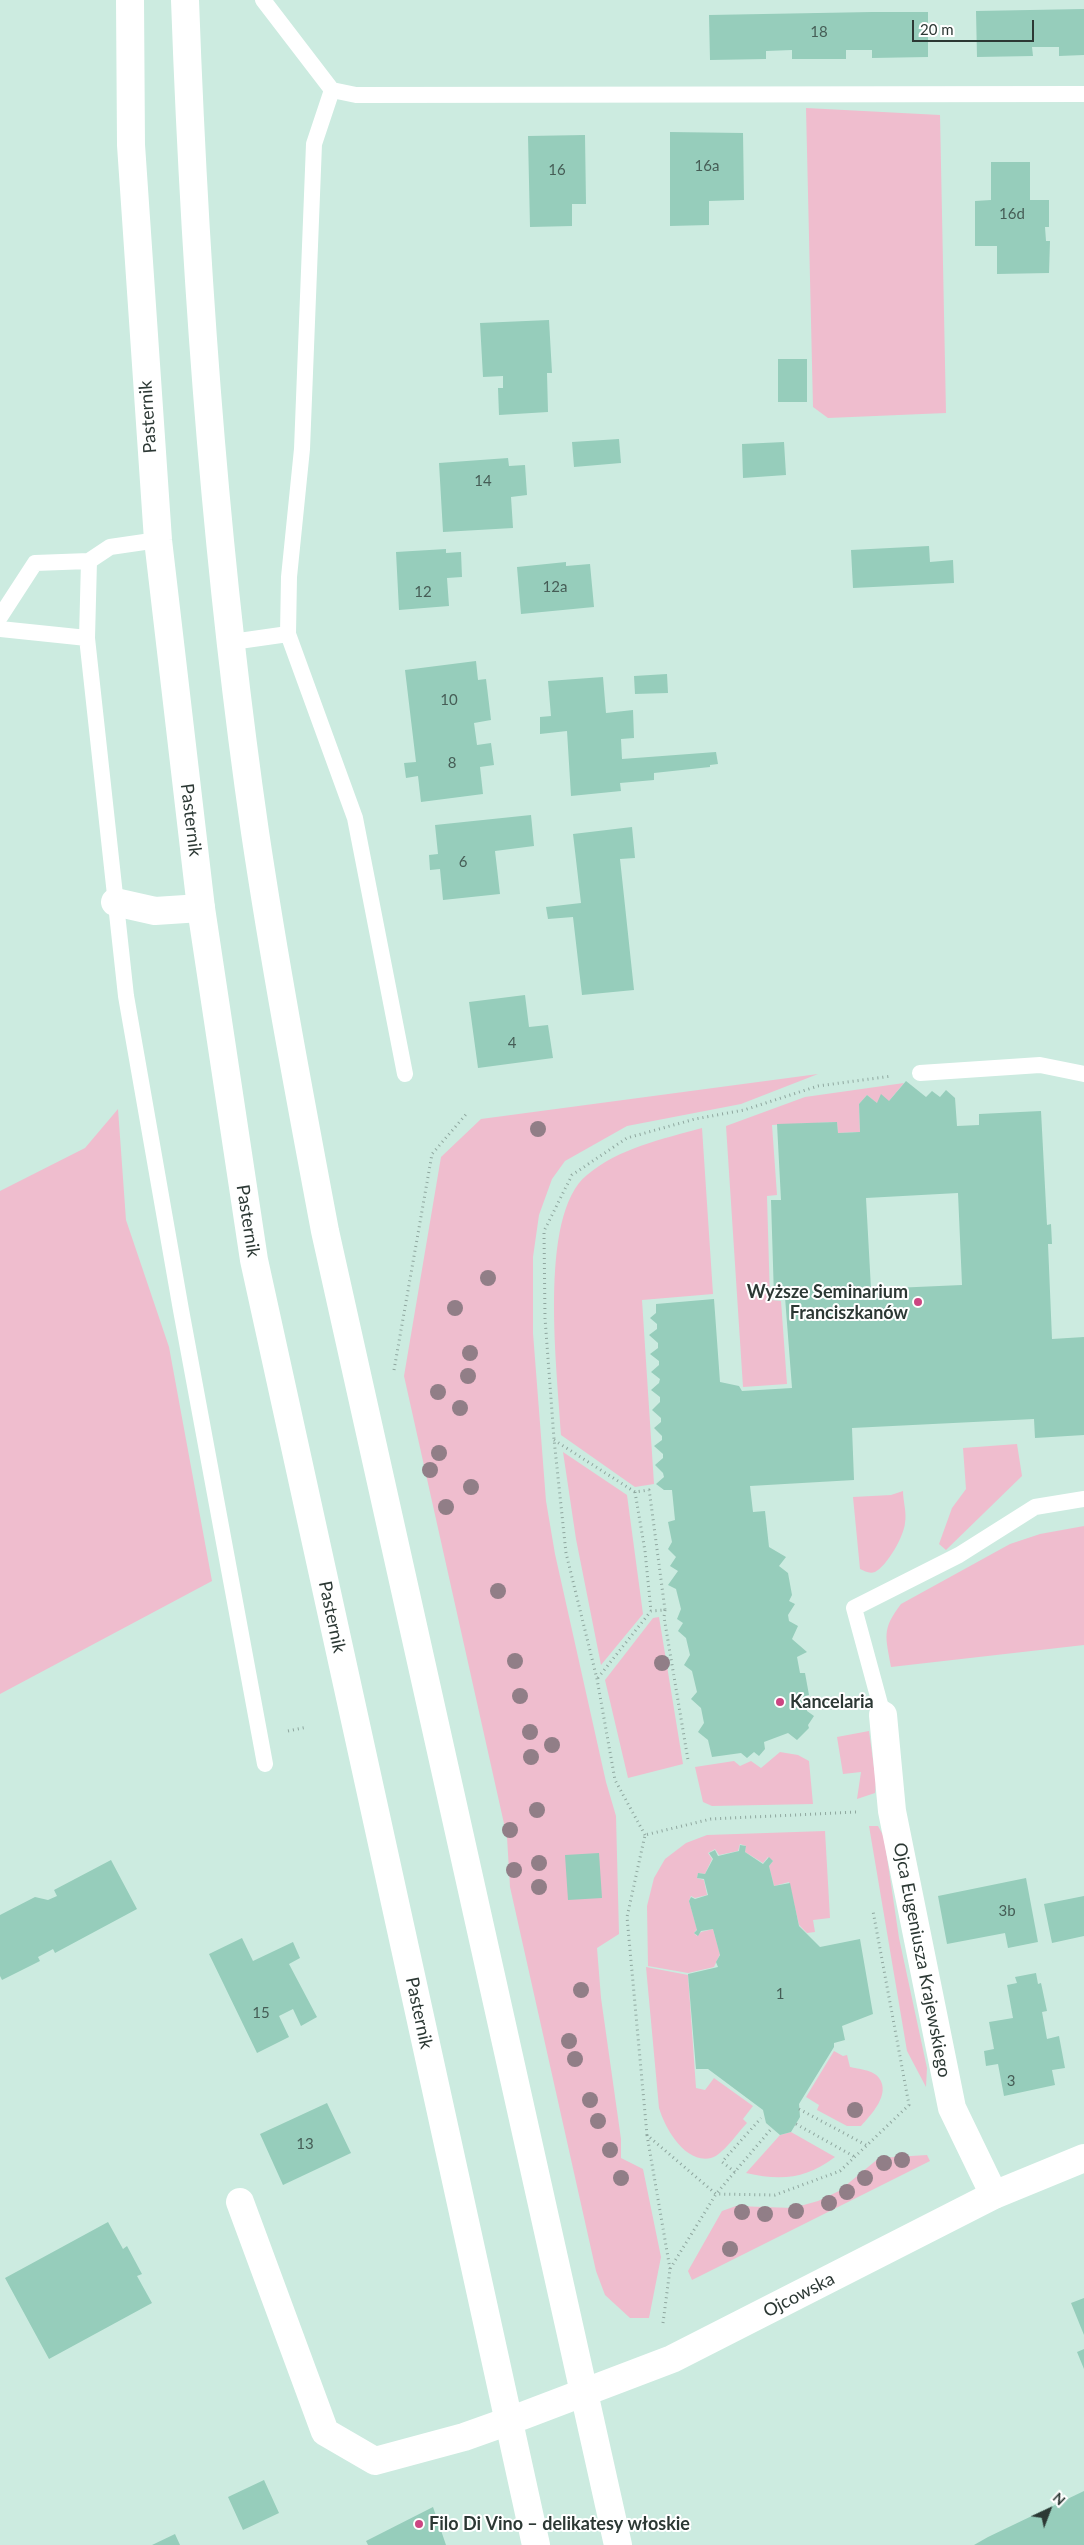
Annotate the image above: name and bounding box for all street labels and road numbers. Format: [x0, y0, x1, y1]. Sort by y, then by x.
street label: Pasternik [135, 380, 161, 454]
street label: Pasternik [176, 782, 206, 858]
street label: Pasternik [232, 1183, 264, 1259]
street label: Pasternik [314, 1579, 350, 1655]
street label: Ojca Eugeniusza Krajewskiego [889, 1841, 955, 2079]
street label: Pasternik [401, 1975, 437, 2051]
street label: Ojcowska [760, 2268, 838, 2322]

